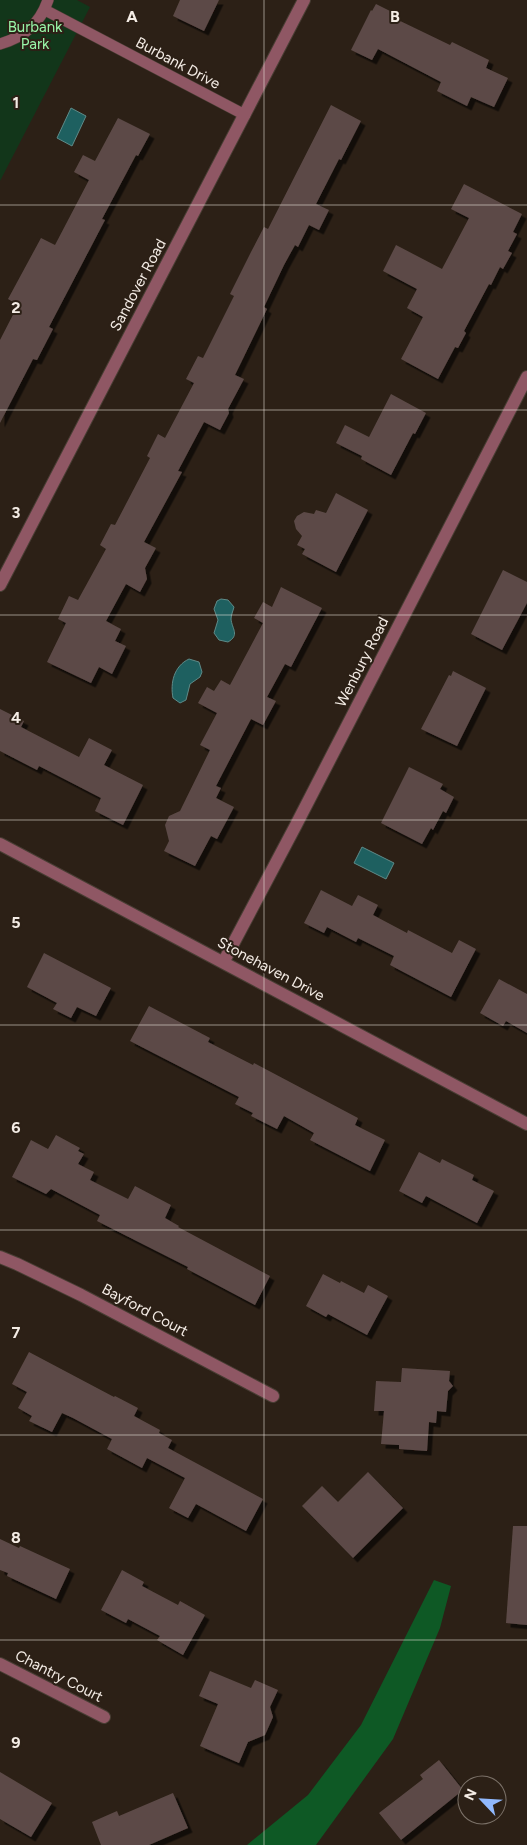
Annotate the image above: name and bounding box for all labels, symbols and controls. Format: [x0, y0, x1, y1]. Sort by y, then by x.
text: A [126, 7, 138, 26]
text: B [390, 7, 400, 26]
park label: Burbank Park [8, 18, 63, 53]
street label: Burbank Drive [133, 33, 223, 93]
text: 1 [13, 93, 19, 112]
street label: Sandover Road [106, 236, 170, 334]
text: 2 [11, 298, 21, 317]
text: 3 [12, 503, 21, 522]
street label: Wenbury Road [332, 614, 392, 710]
text: 4 [11, 708, 21, 727]
text: 5 [11, 913, 21, 932]
street label: Stonehaven Drive [214, 933, 328, 1005]
text: 6 [11, 1118, 21, 1137]
street label: Bayford Court [99, 1280, 191, 1340]
text: 7 [12, 1323, 21, 1342]
text: 8 [11, 1528, 21, 1547]
street label: Chantry Court [12, 1646, 106, 1706]
text: 9 [11, 1733, 21, 1752]
north arrow [457, 1775, 507, 1825]
text: N [461, 1786, 481, 1803]

